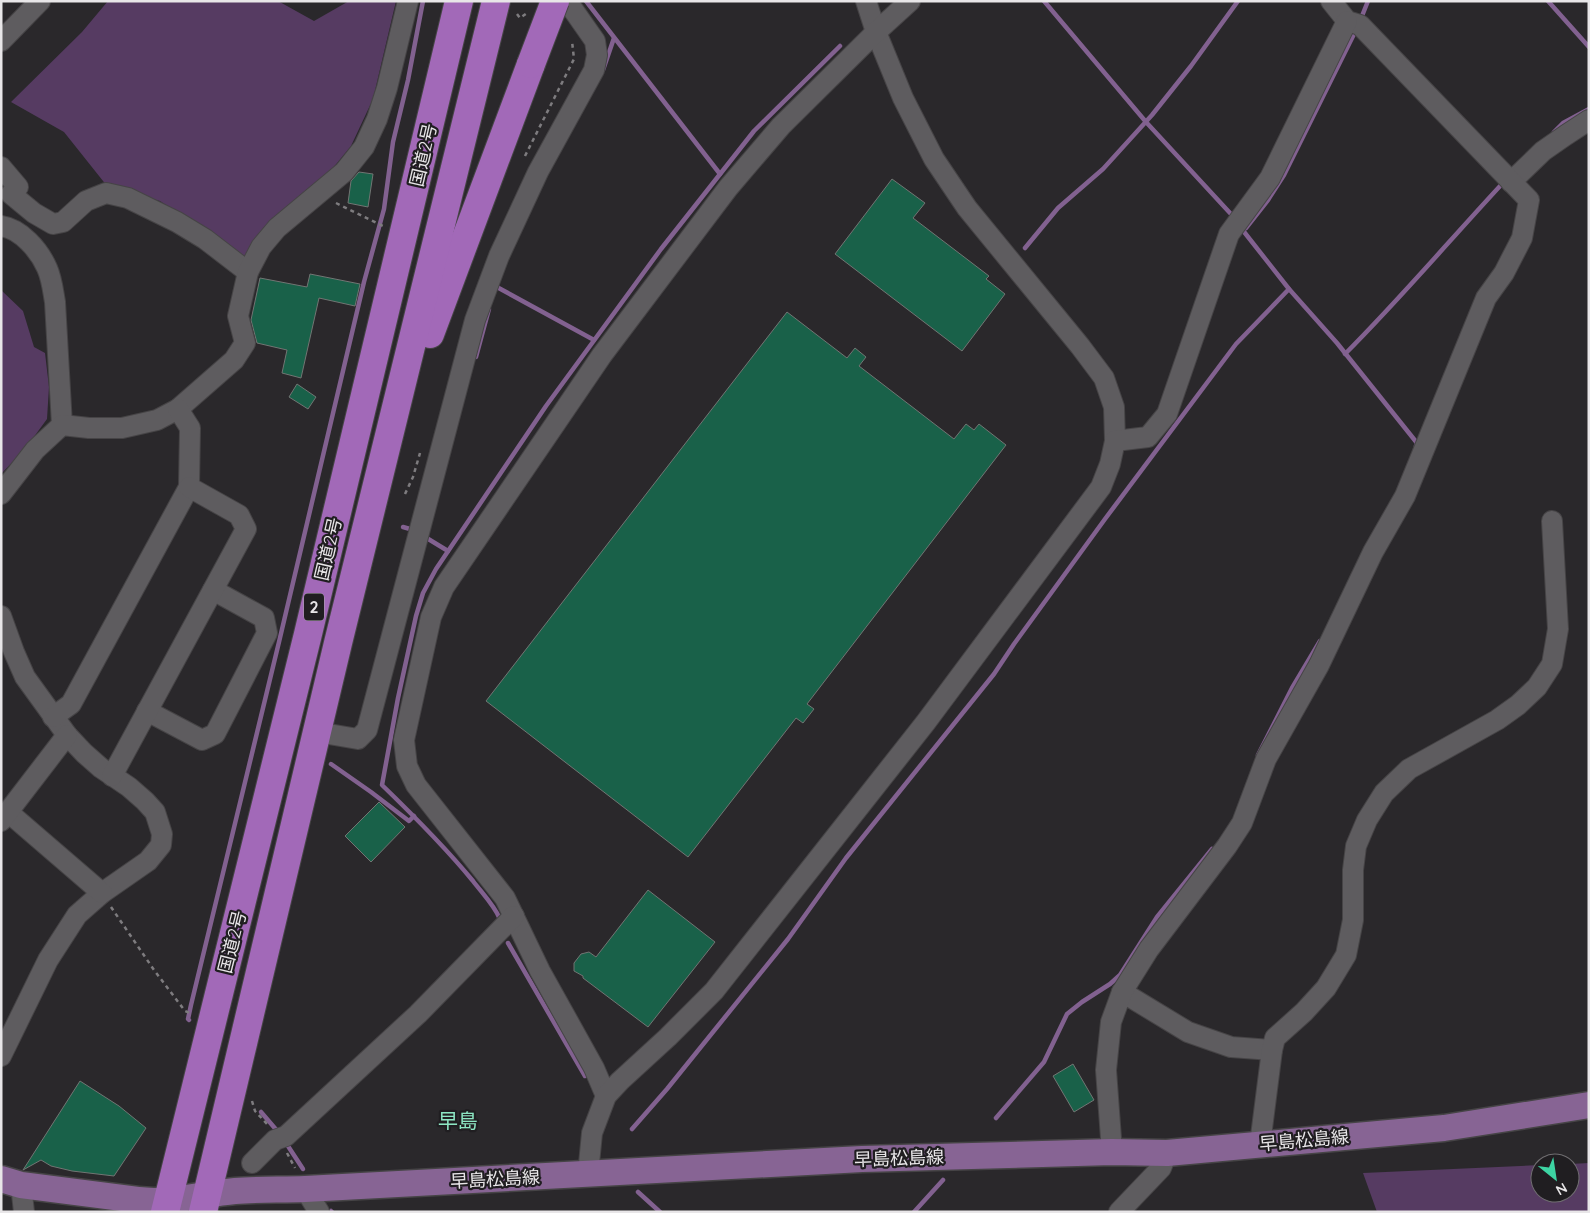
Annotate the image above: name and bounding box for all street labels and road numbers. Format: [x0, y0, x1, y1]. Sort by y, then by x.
street label: 国道2号 [405, 121, 441, 189]
street label: 国道2号 [310, 515, 346, 583]
road number: 2 [304, 594, 324, 620]
street label: 国道2号 [213, 908, 251, 976]
street label: 早島松島線 [1258, 1125, 1350, 1155]
street label: 早島松島線 [854, 1145, 944, 1171]
street label: 早島松島線 [449, 1165, 541, 1193]

